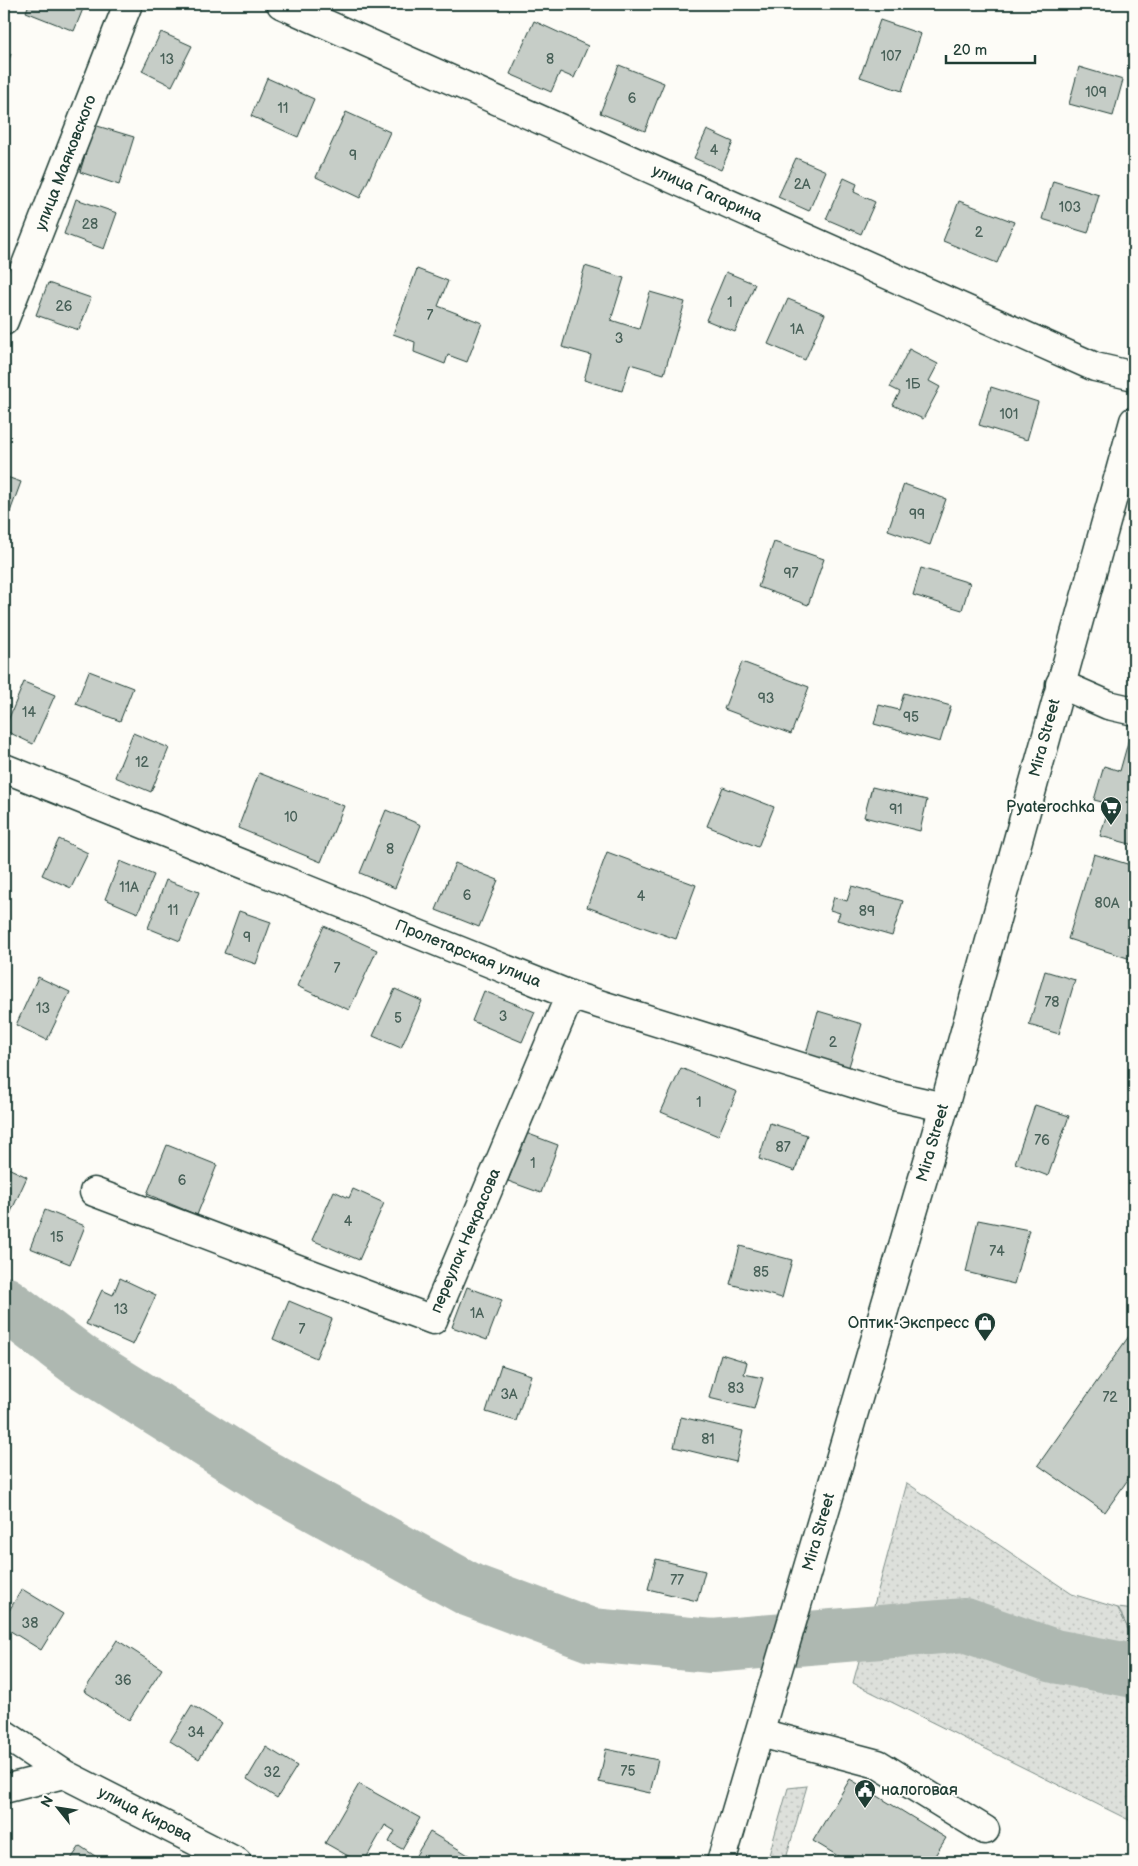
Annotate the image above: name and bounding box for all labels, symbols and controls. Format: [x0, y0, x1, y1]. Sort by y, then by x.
scale bar [946, 32, 1034, 64]
text: 20 m [953, 41, 987, 60]
house number: 107 [881, 48, 901, 65]
house number: 13 [160, 51, 174, 68]
house number: 8 [546, 51, 554, 68]
house number: 109 [1085, 84, 1107, 101]
house number: 6 [628, 90, 637, 107]
street label: улица Маяковского [31, 92, 101, 234]
house number: 11 [278, 100, 288, 117]
house number: 4 [710, 142, 719, 159]
house number: 9 [349, 147, 357, 164]
street label: улица Гагарина [649, 161, 766, 227]
house number: 2А [794, 176, 811, 193]
house number: 103 [1059, 199, 1081, 216]
house number: 28 [82, 216, 98, 233]
house number: 2 [975, 224, 984, 241]
house number: 1 [727, 294, 733, 311]
house number: 26 [56, 298, 73, 315]
house number: 7 [427, 307, 434, 324]
house number: 1А [790, 321, 804, 338]
house number: 3 [615, 330, 623, 347]
house number: 1Б [905, 376, 921, 393]
house number: 101 [999, 406, 1019, 423]
house number: 99 [909, 506, 925, 523]
house number: 97 [784, 565, 799, 582]
house number: 93 [758, 690, 774, 707]
street label: Mira Street [1025, 697, 1065, 779]
house number: 14 [22, 704, 36, 721]
house number: 95 [903, 709, 919, 726]
house number: 12 [135, 754, 150, 771]
supermarket icon: Pyaterochka [1099, 795, 1123, 826]
place label: Pyaterochka [1006, 798, 1095, 817]
house number: 91 [889, 801, 903, 818]
house number: 10 [284, 809, 298, 826]
house number: 8 [386, 841, 394, 858]
house number: 11А [119, 879, 139, 896]
house number: 6 [463, 887, 472, 904]
house number: 4 [637, 888, 646, 905]
house number: 80А [1095, 895, 1120, 912]
house number: 11 [168, 902, 178, 919]
house number: 89 [859, 903, 875, 920]
street label: Пролетарская улица [392, 916, 544, 992]
house number: 9 [243, 929, 251, 946]
house number: 7 [334, 960, 341, 977]
house number: 78 [1044, 994, 1060, 1011]
house number: 13 [36, 1000, 50, 1017]
house number: 3 [499, 1008, 507, 1025]
house number: 5 [394, 1010, 402, 1027]
house number: 2 [829, 1034, 838, 1051]
house number: 1 [696, 1094, 702, 1111]
street label: Mira Street [913, 1102, 953, 1184]
house number: 76 [1034, 1132, 1050, 1149]
house number: 87 [775, 1139, 791, 1156]
house number: 1 [530, 1155, 536, 1172]
street label: переулок Некрасова [427, 1165, 505, 1316]
house number: 6 [178, 1172, 187, 1189]
house number: 4 [344, 1213, 353, 1230]
house number: 15 [50, 1229, 64, 1246]
house number: 74 [989, 1243, 1005, 1260]
house number: 85 [753, 1264, 769, 1281]
house number: 13 [114, 1301, 128, 1318]
house number: 1А [470, 1305, 484, 1322]
shop icon: Оптик-Экспресс [973, 1311, 997, 1342]
place label: Оптик-Экспресс [848, 1314, 969, 1333]
house number: 7 [299, 1321, 306, 1338]
house number: 83 [728, 1380, 744, 1397]
house number: 3А [500, 1386, 518, 1403]
house number: 72 [1102, 1389, 1118, 1406]
house number: 81 [701, 1431, 715, 1448]
street label: Mira Street [799, 1491, 839, 1573]
house number: 77 [670, 1572, 684, 1589]
house number: 38 [22, 1615, 38, 1632]
house number: 36 [114, 1672, 132, 1689]
house number: 34 [187, 1724, 205, 1741]
house number: 75 [621, 1763, 635, 1780]
house number: 32 [264, 1764, 281, 1781]
public building icon: налоговая [853, 1778, 877, 1809]
place label: налоговая [881, 1781, 958, 1800]
street label: улица Кирова [95, 1783, 196, 1847]
north arrow [32, 1784, 82, 1834]
text: N [37, 1793, 57, 1811]

